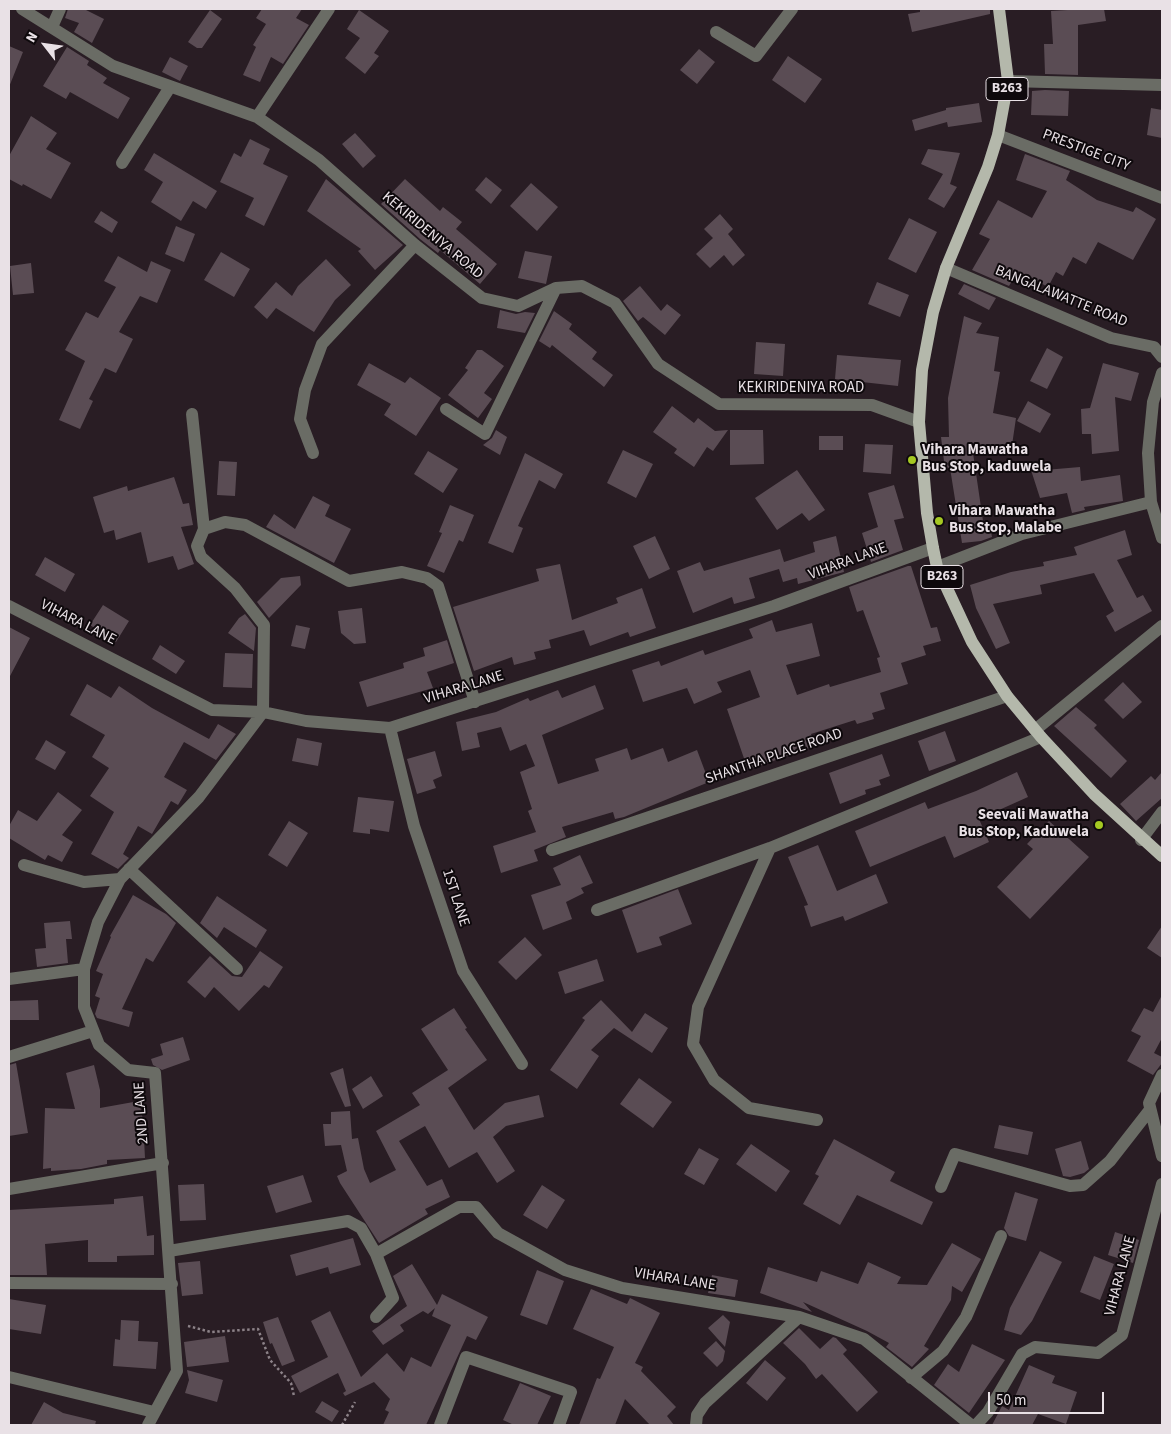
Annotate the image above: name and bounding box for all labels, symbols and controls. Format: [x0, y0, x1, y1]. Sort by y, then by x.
north arrow [20, 20, 70, 70]
text: N [21, 28, 43, 47]
road number: B263 [986, 78, 1028, 100]
street label: PRESTIGE CITY [1040, 126, 1132, 176]
street label: KEKIRIDENIYA ROAD [378, 189, 486, 283]
street label: BANGALAWATTE ROAD [992, 262, 1130, 332]
street label: KEKIRIDENIYA ROAD [738, 380, 864, 398]
place label: Vihara Mawatha Bus Stop, kaduwela [922, 442, 1051, 477]
marker: Vihara Mawatha Bus Stop, kaduwela [906, 454, 918, 466]
place label: Vihara Mawatha Bus Stop, Malabe [949, 503, 1062, 538]
marker: Vihara Mawatha Bus Stop, Malabe [933, 515, 945, 527]
street label: VIHARA LANE [806, 539, 890, 585]
road number: B263 [921, 566, 963, 588]
street label: VIHARA LANE [37, 596, 119, 650]
street label: VIHARA LANE [422, 667, 506, 709]
street label: SHANTHA PLACE ROAD [703, 725, 845, 789]
place label: Seevali Mawatha Bus Stop, Kaduwela [958, 807, 1089, 842]
marker: Seevali Mawatha Bus Stop, Kaduwela [1093, 819, 1105, 831]
street label: 1ST LANE [437, 867, 473, 929]
street label: 2ND LANE [131, 1081, 153, 1145]
street label: VIHARA LANE [1102, 1234, 1140, 1318]
street label: VIHARA LANE [633, 1265, 717, 1295]
scale bar [991, 1382, 1107, 1414]
text: 50 m [996, 1390, 1026, 1411]

